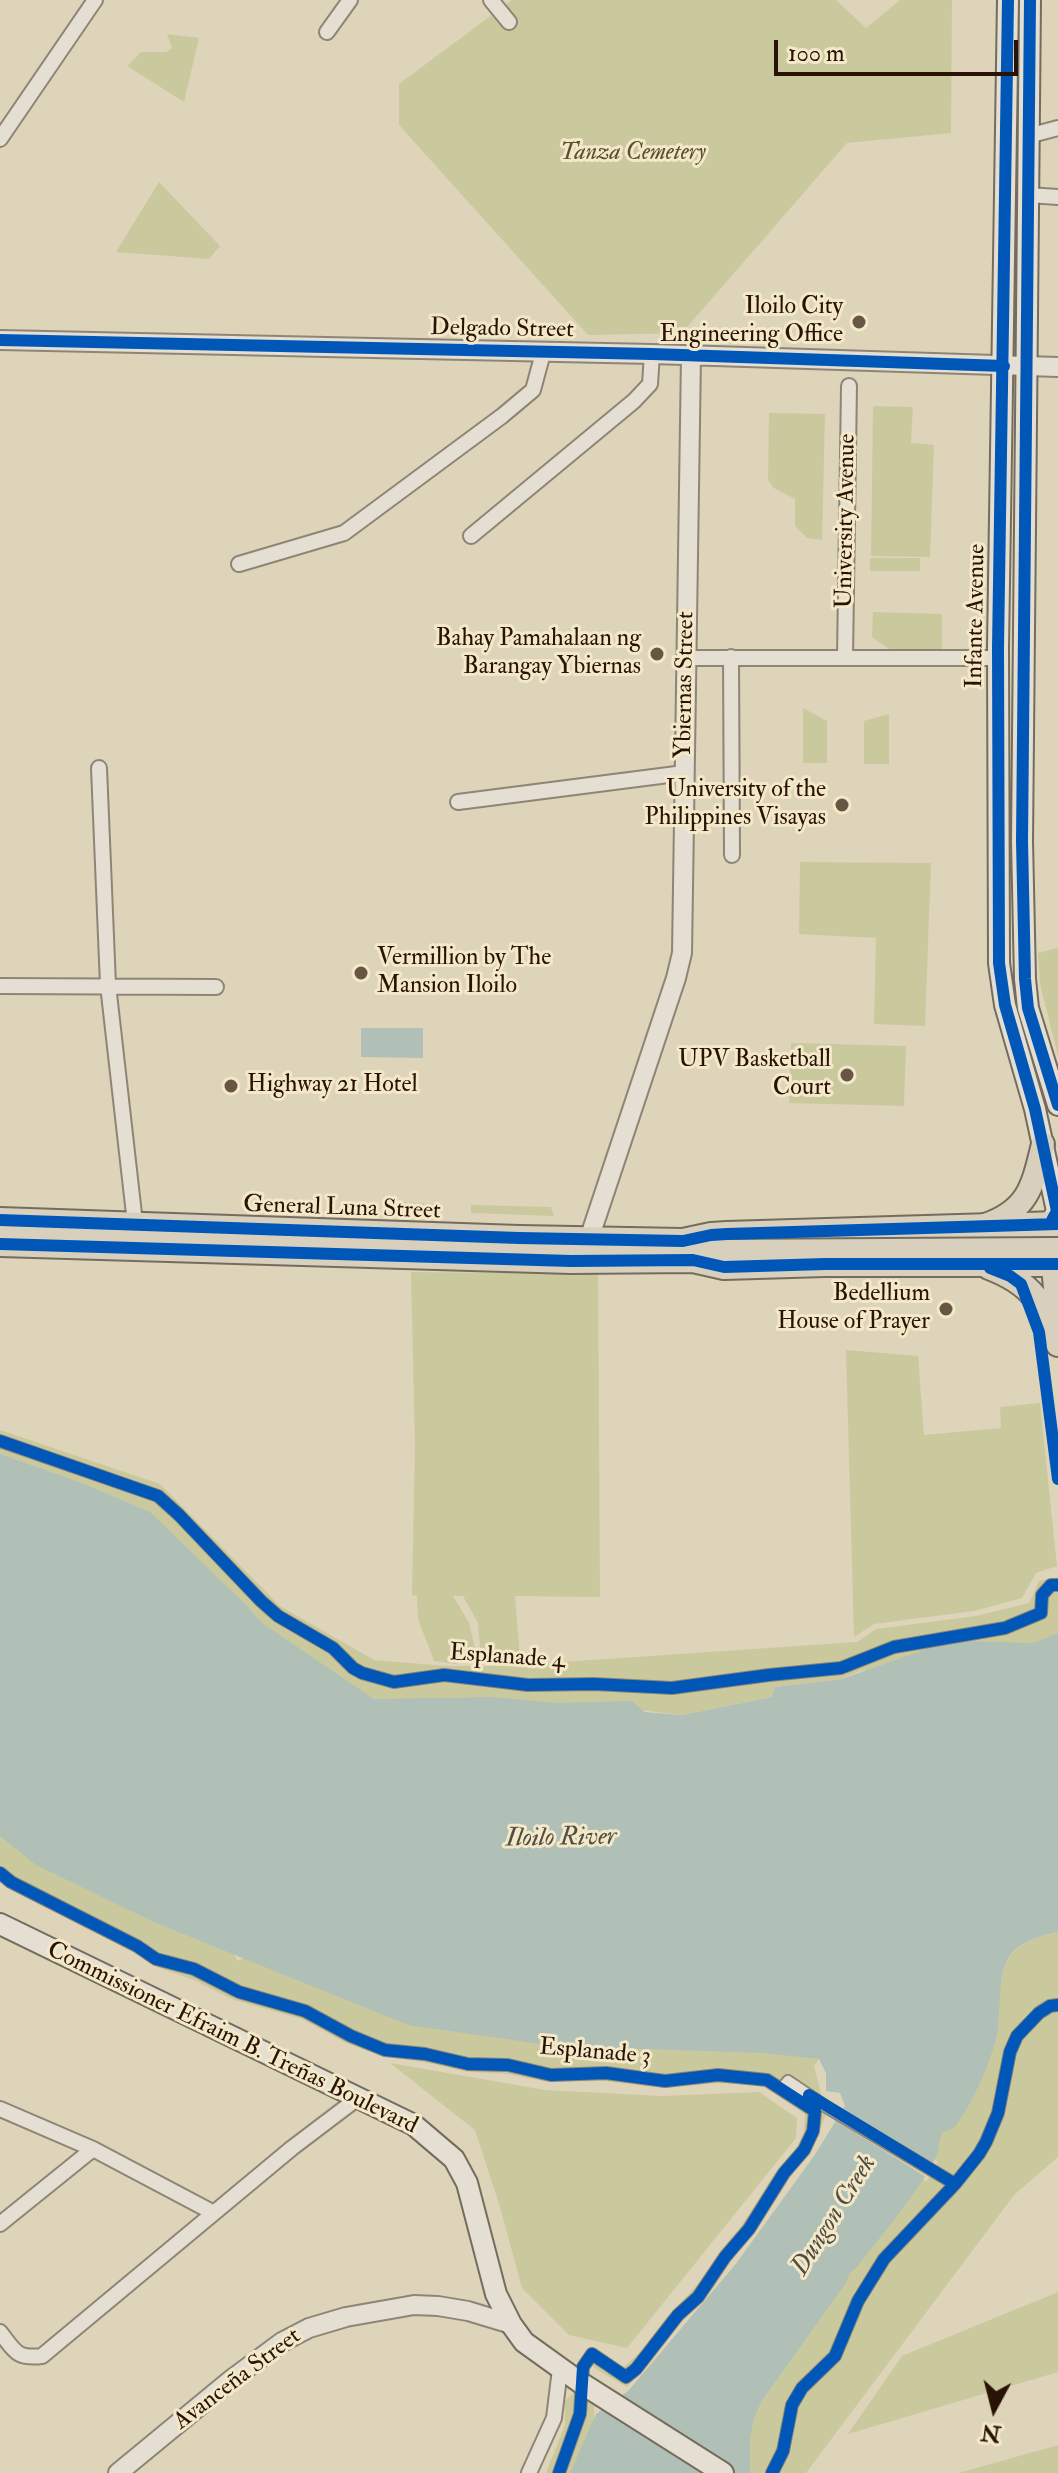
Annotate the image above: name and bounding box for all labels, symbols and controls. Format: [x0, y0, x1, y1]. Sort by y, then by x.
scale bar [778, 24, 1022, 74]
text: 100 m [788, 38, 845, 69]
park label: Tanza Cemetery [560, 140, 706, 168]
place label: Iloilo City Engineering Office [660, 294, 843, 350]
marker: Iloilo City Engineering Office [850, 313, 868, 331]
street label: Delgado Street [430, 314, 574, 346]
street label: University Avenue [831, 433, 863, 609]
street label: Infante Avenue [961, 544, 993, 688]
street label: Ybiernas Street [670, 611, 702, 759]
place label: Bahay Pamahalaan ng Barangay Ybiernas [436, 626, 641, 682]
marker: Bahay Pamahalaan ng Barangay Ybiernas [648, 645, 666, 663]
place label: University of the Philippines Visayas [645, 777, 826, 833]
marker: University of the Philippines Visayas [833, 796, 851, 814]
place label: Vermillion by The Mansion Iloilo [377, 945, 551, 1001]
marker: Vermillion by The Mansion Iloilo [352, 964, 370, 982]
place label: UPV Basketball Court [678, 1047, 831, 1103]
marker: UPV Basketball Court [838, 1066, 856, 1084]
place label: Highway 21 Hotel [247, 1072, 418, 1100]
marker: Highway 21 Hotel [222, 1077, 240, 1095]
street label: General Luna Street [243, 1191, 441, 1227]
place label: Bedellium House of Prayer [777, 1281, 930, 1337]
marker: Bedellium House of Prayer [937, 1300, 955, 1318]
street label: Esplanade 4 [448, 1640, 566, 1676]
water label: Iloilo River [505, 1822, 617, 1856]
street label: Commissioner Efraim B. Treñas Boulevard [42, 1936, 422, 2142]
street label: Esplanade 3 [538, 2034, 652, 2072]
water label: Dungon Creek [786, 2150, 884, 2282]
street label: Avanceña Street [169, 2323, 307, 2437]
north arrow [954, 2369, 1034, 2449]
text: N [980, 2418, 1003, 2448]

